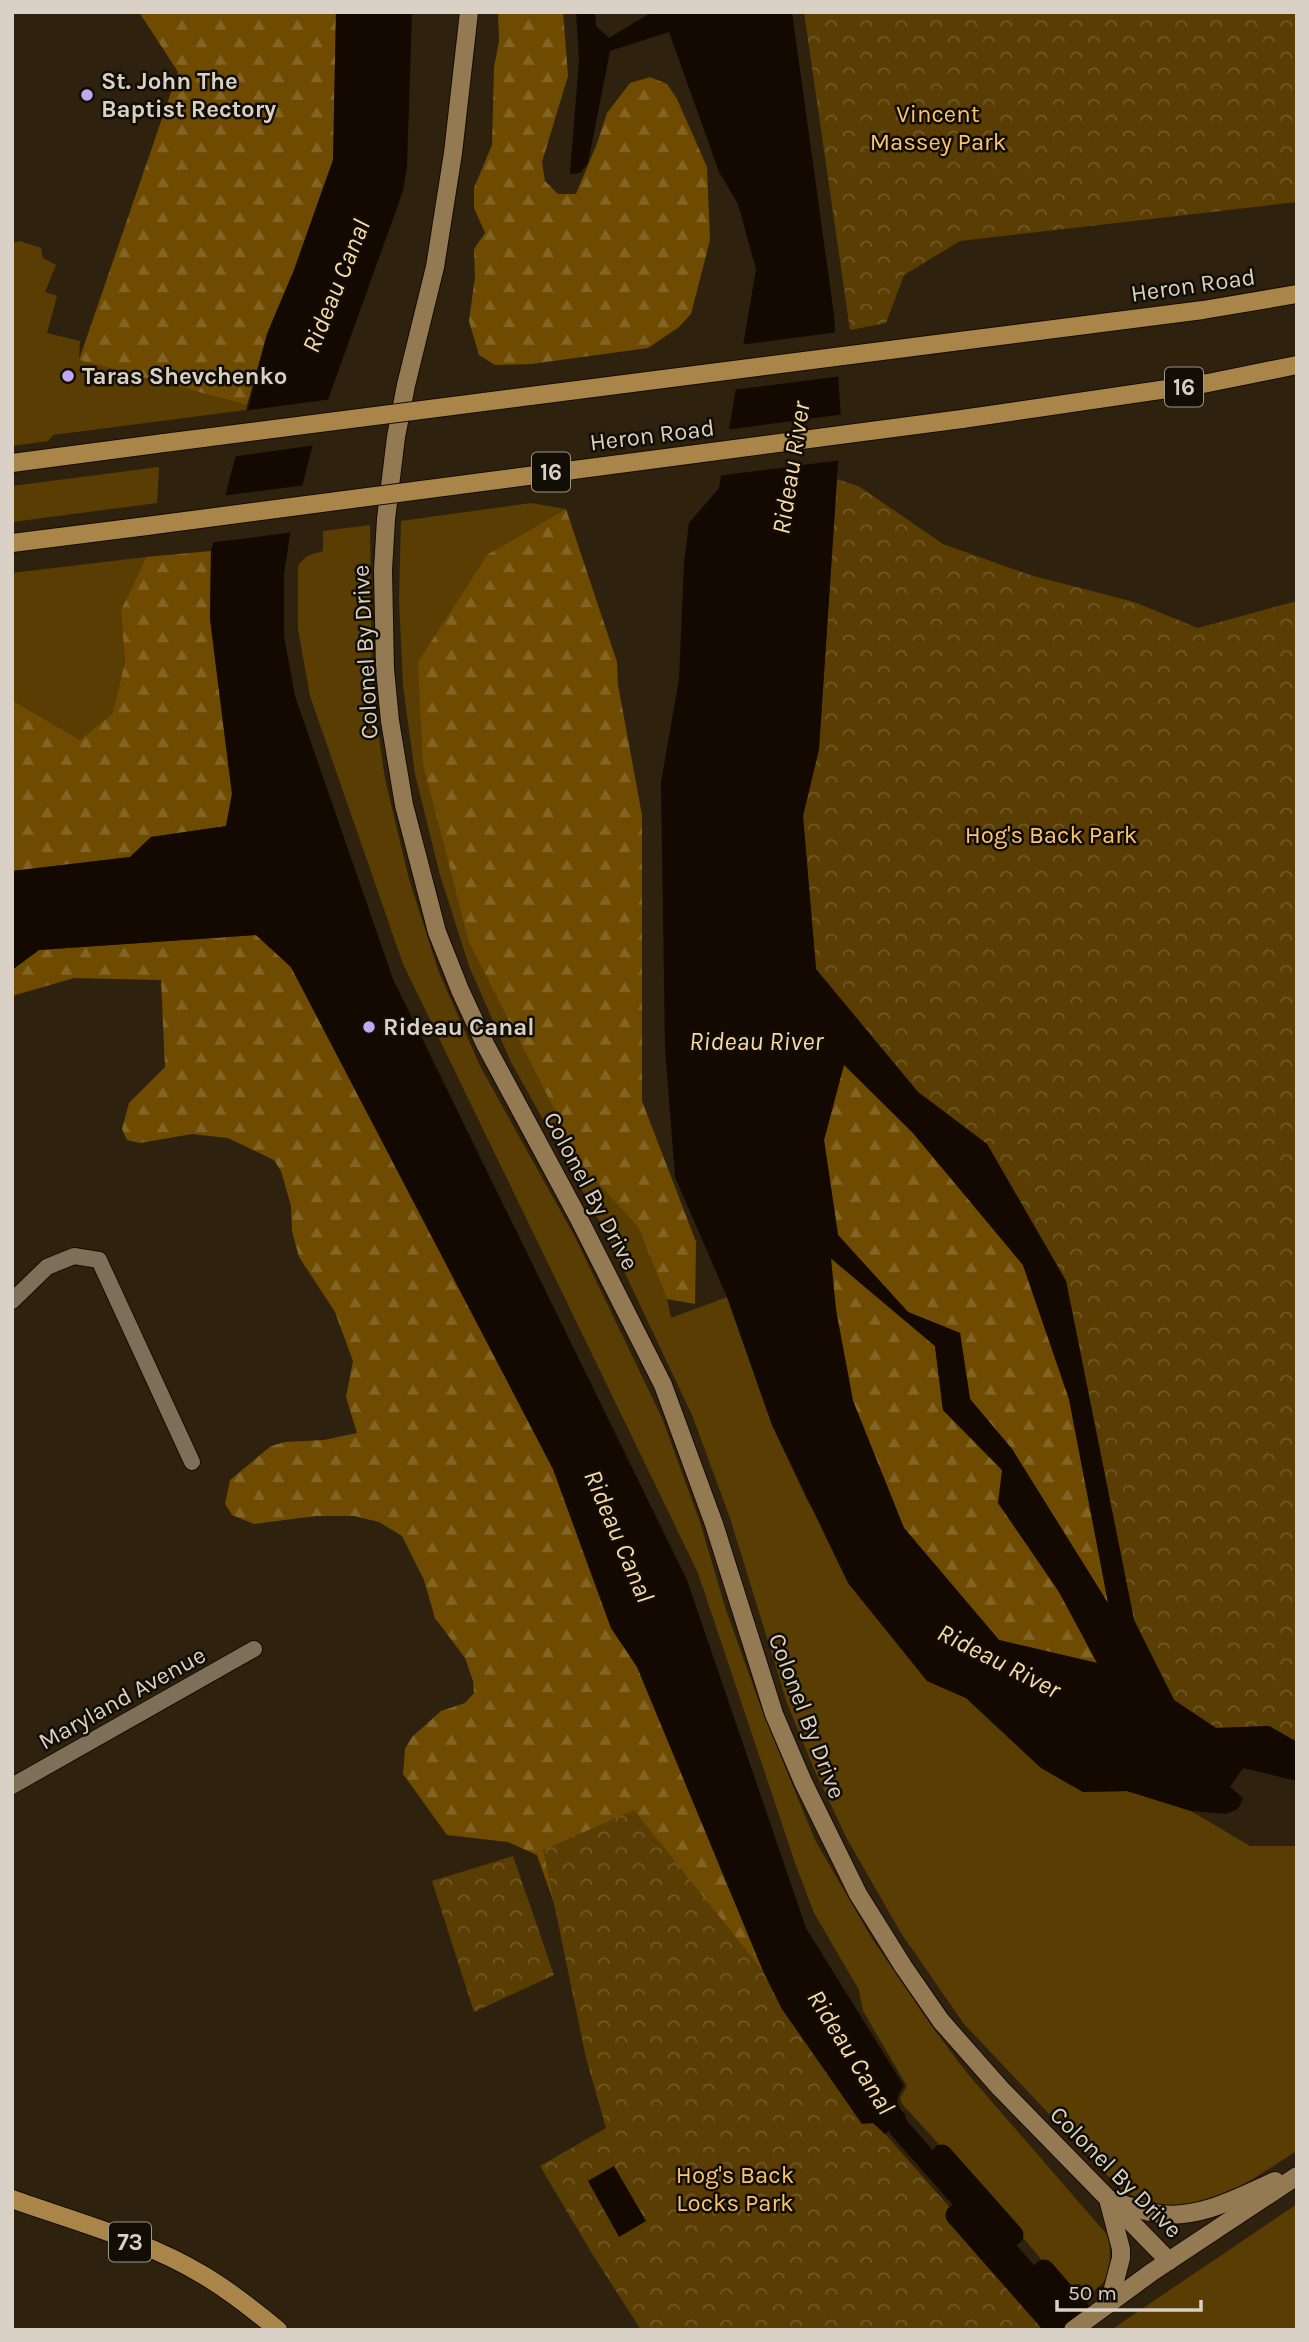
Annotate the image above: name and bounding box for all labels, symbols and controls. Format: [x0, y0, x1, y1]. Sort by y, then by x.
place label: St. John The Baptist Rectory [101, 67, 276, 123]
marker: St. John The Baptist Rectory [79, 87, 95, 103]
park label: Vincent Massey Park [870, 100, 1006, 156]
water label: Rideau Canal [295, 215, 377, 357]
street label: Heron Road [1129, 262, 1257, 308]
place label: Taras Shevchenko [82, 362, 287, 390]
marker: Taras Shevchenko [60, 368, 76, 384]
road number: 16 [1165, 368, 1203, 406]
water label: Rideau River [765, 398, 817, 537]
street label: Heron Road [588, 413, 716, 457]
road number: 16 [532, 452, 570, 492]
street label: Colonel By Drive [346, 564, 384, 740]
park label: Hog's Back Park [965, 821, 1137, 849]
place label: Rideau Canal [383, 1013, 534, 1041]
marker: Rideau Canal [361, 1019, 377, 1035]
water label: Rideau River [689, 1026, 824, 1057]
street label: Colonel By Drive [538, 1107, 644, 1275]
water label: Rideau Canal [577, 1465, 661, 1607]
water label: Rideau River [932, 1617, 1067, 1706]
street label: Colonel By Drive [763, 1629, 851, 1803]
street label: Maryland Avenue [34, 1640, 210, 1756]
water label: Rideau Canal [800, 1984, 902, 2120]
street label: Colonel By Drive [1044, 2100, 1188, 2244]
park label: Hog's Back Locks Park [676, 2161, 794, 2217]
road number: 73 [109, 2222, 151, 2262]
scale bar [1057, 2268, 1200, 2312]
text: 50 m [1068, 2281, 1117, 2305]

